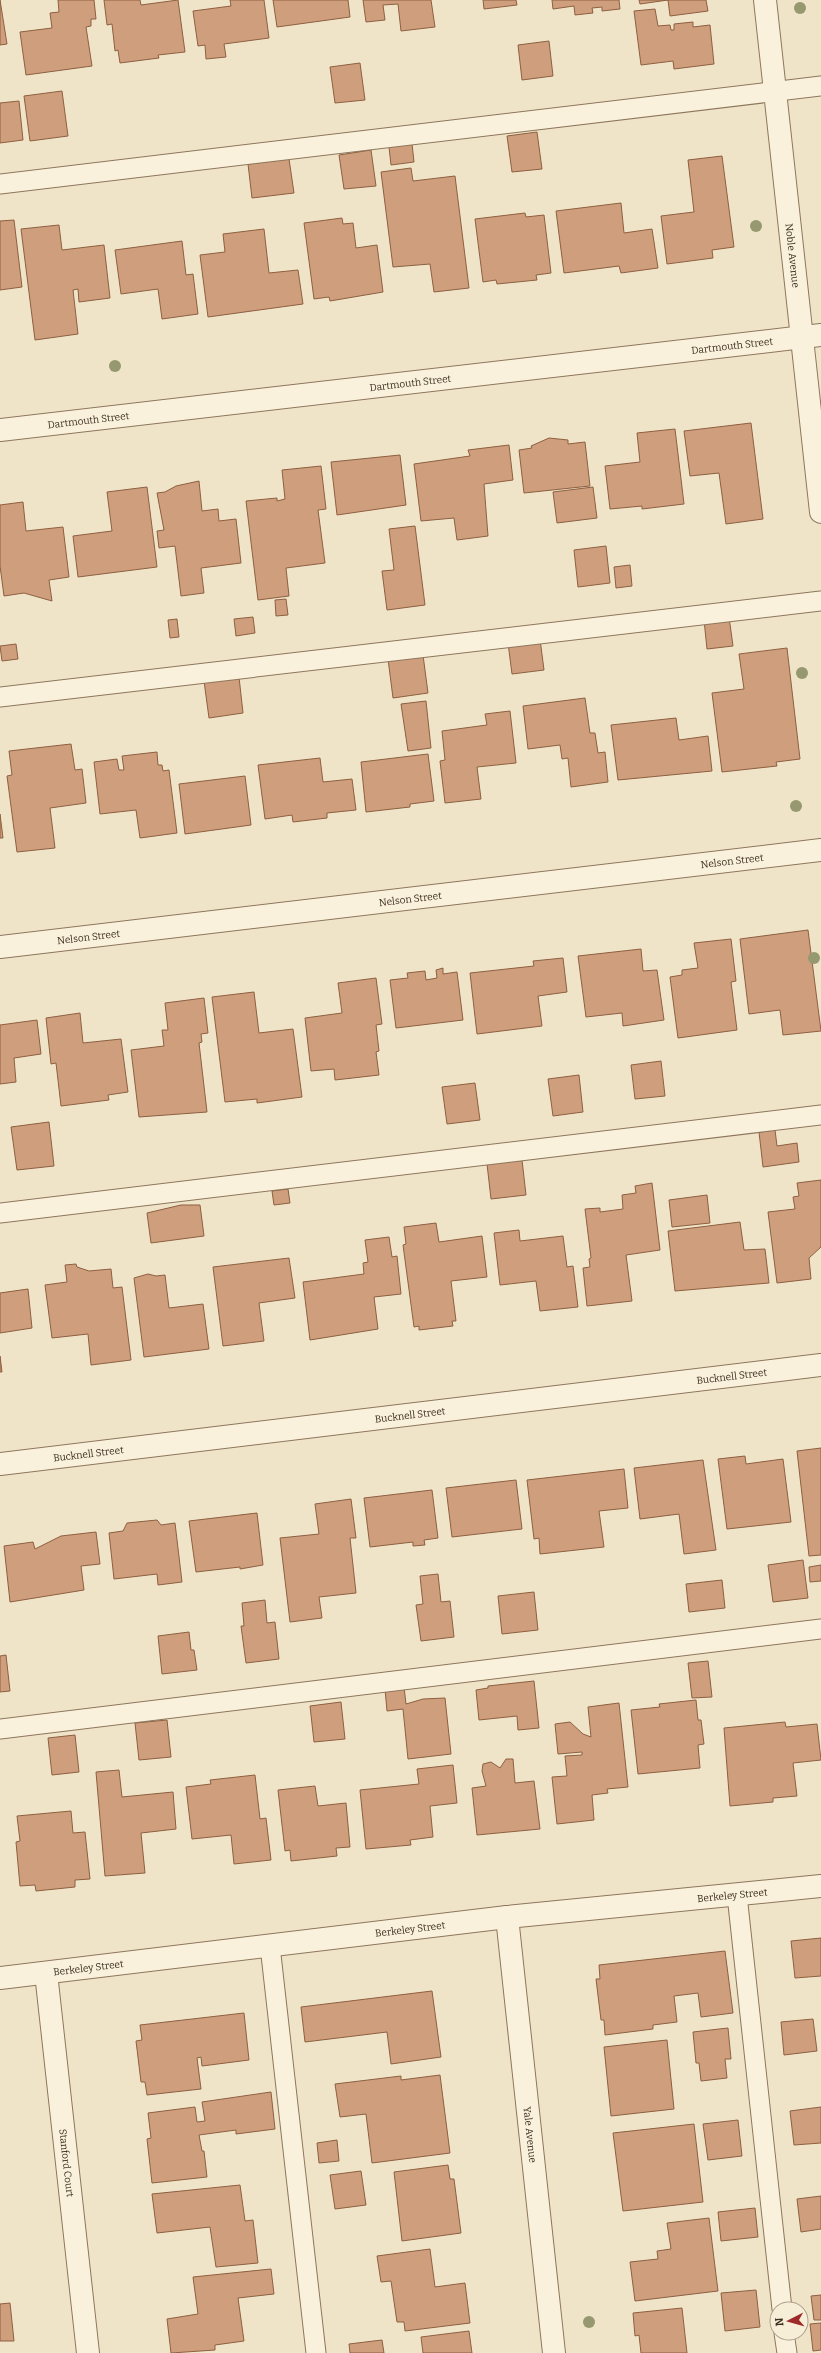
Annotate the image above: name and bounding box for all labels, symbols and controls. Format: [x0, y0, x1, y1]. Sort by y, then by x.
street label: Noble Avenue [782, 223, 801, 288]
street label: Dartmouth Street [691, 336, 774, 357]
street label: Dartmouth Street [369, 373, 452, 394]
street label: Dartmouth Street [47, 410, 130, 431]
street label: Nelson Street [700, 852, 765, 871]
street label: Nelson Street [378, 890, 443, 909]
street label: Nelson Street [56, 928, 121, 947]
street label: Bucknell Street [696, 1367, 768, 1387]
street label: Bucknell Street [374, 1405, 446, 1426]
street label: Bucknell Street [53, 1444, 125, 1465]
street label: Berkeley Street [697, 1886, 768, 1905]
street label: Berkeley Street [374, 1919, 446, 1940]
street label: Berkeley Street [53, 1958, 125, 1979]
street label: Yale Avenue [520, 2106, 538, 2164]
street label: Stanford Court [56, 2128, 76, 2198]
north arrow [769, 2301, 809, 2341]
text: N [773, 2317, 786, 2327]

